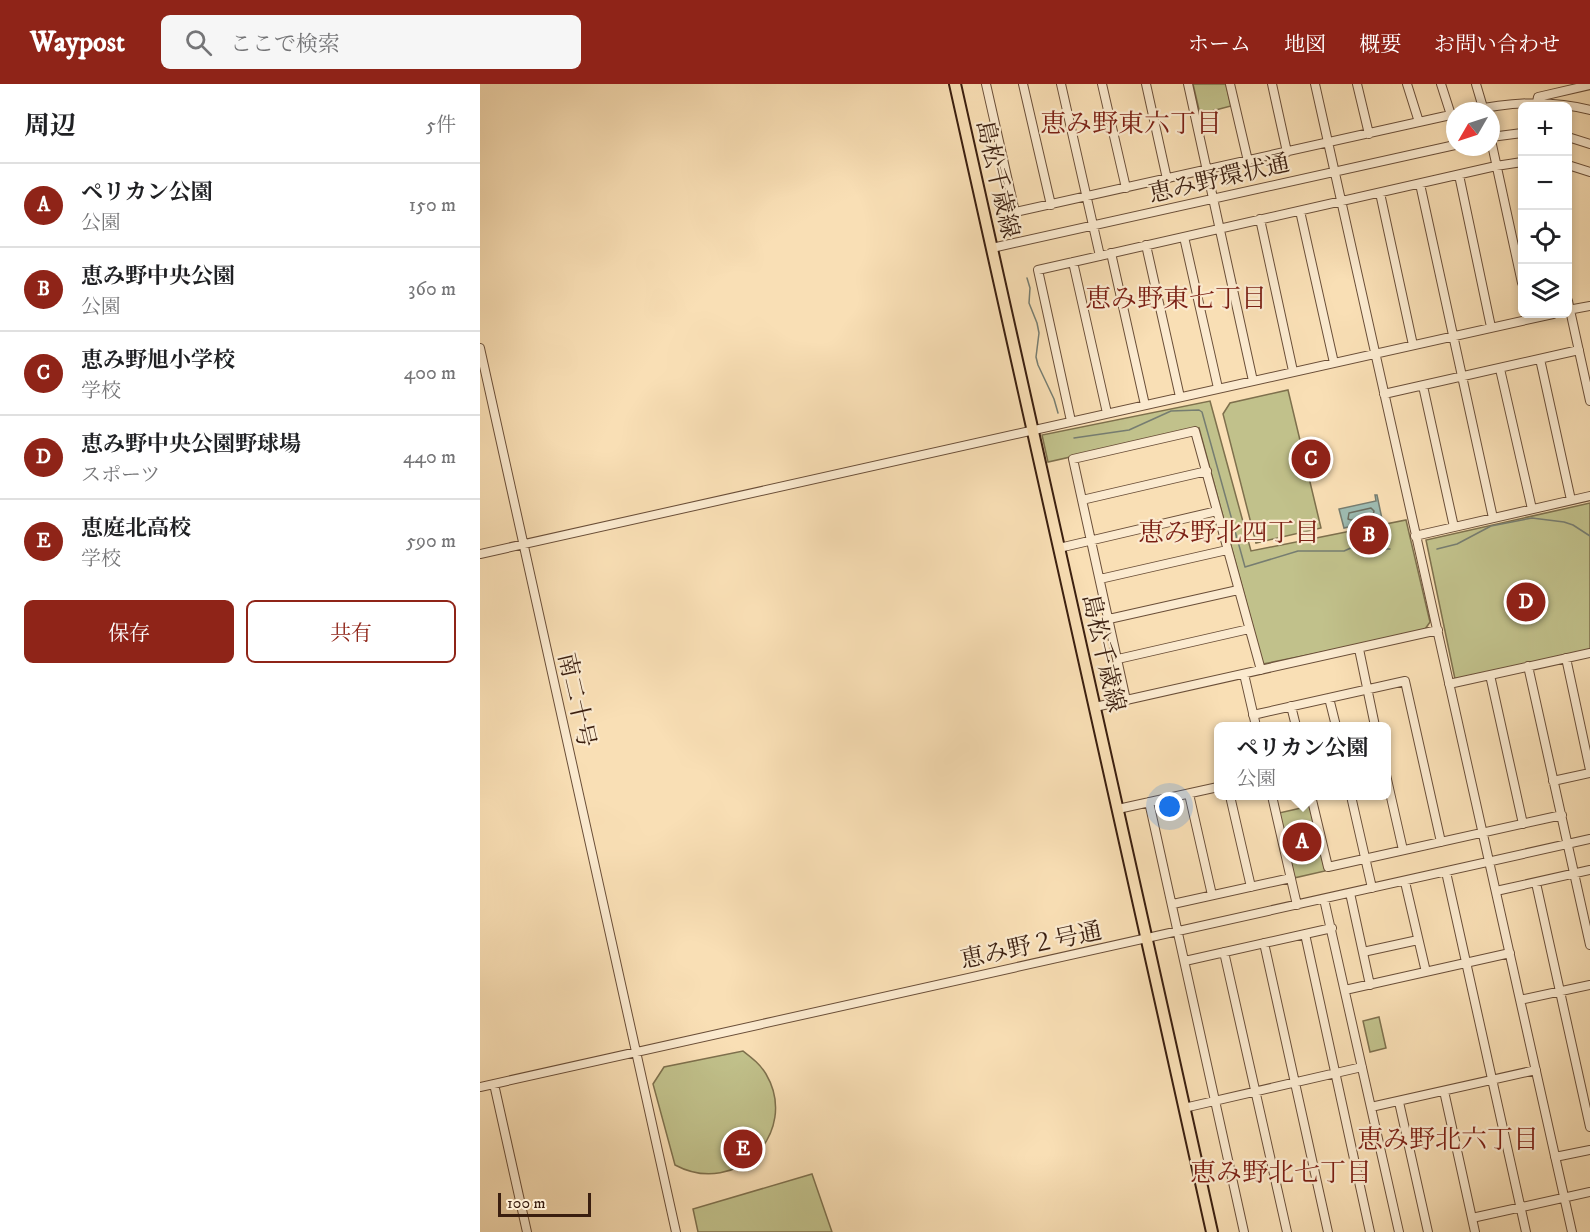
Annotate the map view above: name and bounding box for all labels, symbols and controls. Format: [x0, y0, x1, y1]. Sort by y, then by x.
search box [161, 15, 581, 69]
text: Waypost [30, 25, 125, 60]
icon: search [182, 26, 215, 59]
text: ここで検索 [230, 31, 340, 58]
text: ホーム [1188, 32, 1251, 58]
text: 地図 [1284, 32, 1326, 58]
text: 概要 [1359, 32, 1401, 58]
text: お問い合わせ [1434, 32, 1560, 58]
north arrow [1446, 102, 1500, 156]
map controls [1518, 102, 1572, 318]
button: + [1518, 102, 1572, 156]
district label: 恵み野東六丁目 [1040, 108, 1222, 141]
text: 周辺 [24, 110, 76, 143]
text: 5件 [426, 113, 456, 138]
street label: 島松千歳線 [969, 117, 1025, 241]
street label: 恵み野環状通 [1146, 148, 1293, 210]
button: − [1518, 156, 1572, 210]
text: ペリカン公園 [81, 179, 213, 206]
text: A [37, 193, 50, 218]
text: 150 m [409, 193, 456, 218]
button: locate [1518, 210, 1572, 264]
text: 公園 [81, 211, 121, 236]
text: 恵み野中央公園 [81, 263, 235, 290]
button: layers [1518, 264, 1572, 318]
text: B [37, 277, 50, 302]
text: 360 m [408, 277, 456, 302]
district label: 恵み野東七丁目 [1085, 283, 1267, 316]
text: 公園 [81, 295, 121, 320]
text: 恵み野旭小学校 [81, 347, 235, 374]
text: C [37, 361, 50, 386]
text: 400 m [404, 361, 456, 386]
text: 学校 [81, 379, 121, 404]
text: 恵み野中央公園野球場 [81, 431, 301, 458]
pin: C [1292, 436, 1330, 482]
text: D [36, 445, 51, 470]
text: 440 m [403, 445, 456, 470]
text: スポーツ [81, 463, 160, 488]
pin: B [1350, 512, 1388, 558]
text: 恵庭北高校 [81, 515, 191, 542]
district label: 恵み野北四丁目 [1138, 517, 1320, 550]
text: E [36, 529, 51, 554]
text: 590 m [406, 529, 456, 554]
text: 学校 [81, 547, 121, 572]
pin: D [1506, 580, 1546, 624]
street label: 島松千歳線 [1075, 591, 1131, 715]
button: 保存 [24, 600, 234, 663]
button: 共有 [246, 600, 456, 663]
street label: 南二十号 [551, 650, 601, 750]
popup [1214, 722, 1391, 800]
text: ペリカン公園 [1237, 735, 1368, 762]
text: 公園 [1237, 767, 1277, 792]
your location [1155, 792, 1184, 821]
pin: A [1282, 820, 1322, 864]
street label: 恵み野２号通 [958, 916, 1105, 976]
district label: 恵み野北六丁目 [1357, 1124, 1539, 1157]
pin: E [724, 1126, 762, 1172]
district label: 恵み野北七丁目 [1190, 1157, 1372, 1190]
scale bar [498, 1190, 591, 1218]
text: 100 m [507, 1193, 546, 1213]

